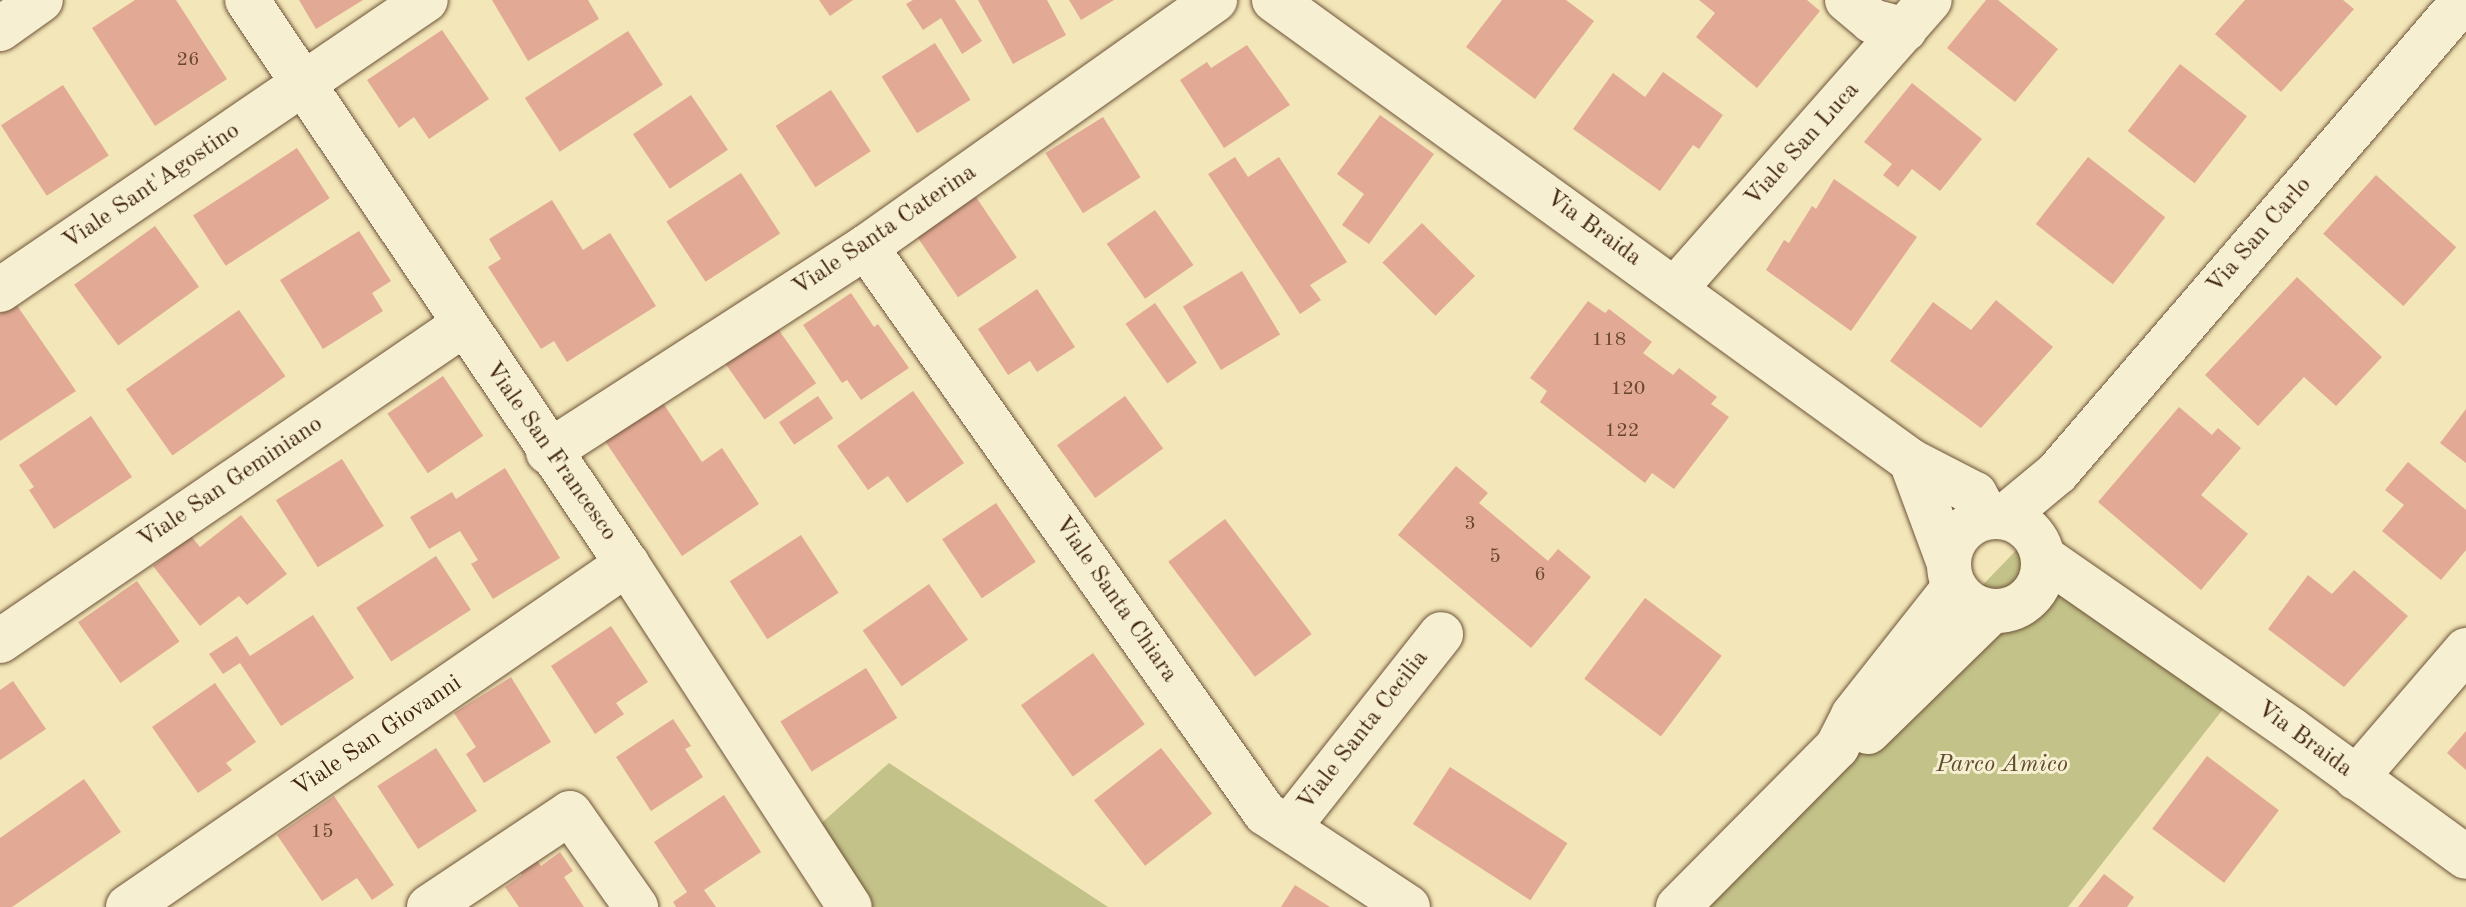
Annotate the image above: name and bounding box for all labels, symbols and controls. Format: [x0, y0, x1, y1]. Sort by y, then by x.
house number: 26 [176, 48, 200, 72]
street label: Viale San Luca [1740, 77, 1866, 213]
street label: Viale Sant'Agostino [58, 117, 246, 257]
street label: Viale Santa Caterina [788, 159, 982, 303]
street label: Via San Carlo [2202, 172, 2318, 300]
street label: Via Braida [1539, 185, 1647, 273]
house number: 118 [1592, 328, 1626, 352]
street label: Viale San Francesco [478, 357, 622, 547]
house number: 120 [1611, 377, 1645, 401]
street label: Viale San Geminiano [133, 411, 329, 555]
house number: 122 [1605, 419, 1639, 443]
street label: Viale Santa Chiara [1047, 512, 1183, 688]
house number: 3 [1464, 512, 1476, 536]
house number: 5 [1489, 545, 1501, 569]
house number: 6 [1534, 563, 1546, 587]
street label: Viale Santa Cecilia [1292, 645, 1436, 817]
street label: Viale San Giovanni [288, 670, 468, 804]
street label: Via Braida [2250, 696, 2358, 784]
park label: Parco Amico [1936, 752, 2068, 780]
house number: 15 [310, 820, 334, 844]

